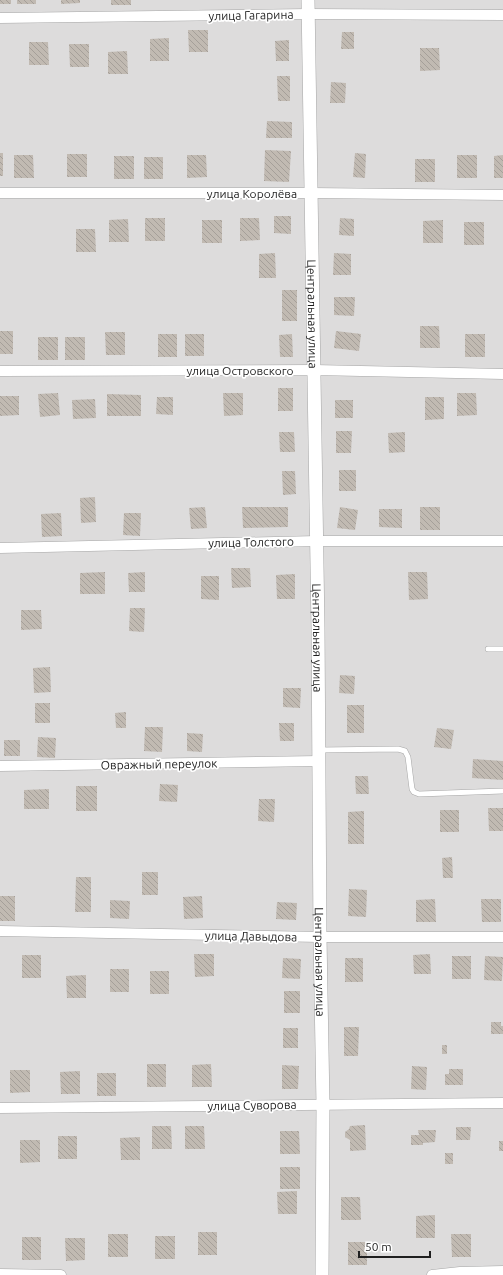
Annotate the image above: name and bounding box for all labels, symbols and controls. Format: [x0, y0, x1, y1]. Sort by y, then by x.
street label: улица Гагарина [208, 8, 294, 22]
street label: улица Королёва [207, 187, 297, 200]
street label: Центральная улица [306, 259, 320, 369]
street label: улица Островского [186, 364, 294, 377]
street label: улица Толстого [208, 535, 294, 549]
street label: Центральная улица [311, 583, 325, 693]
street label: Овражный переулок [101, 756, 217, 772]
street label: Центральная улица [313, 907, 328, 1017]
street label: улица Давыдова [205, 929, 297, 943]
street label: улица Суворова [207, 1098, 297, 1112]
scale bar [359, 1233, 430, 1259]
text: 50 m [365, 1240, 392, 1253]

